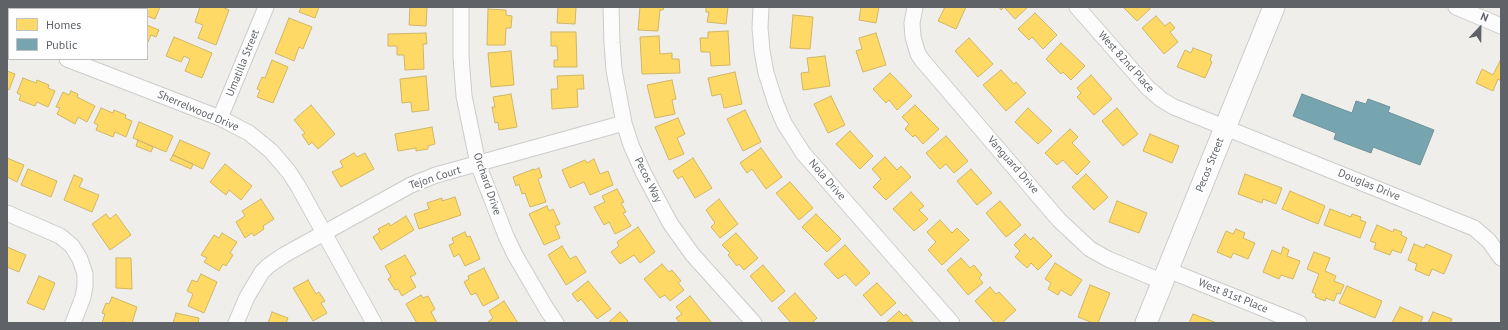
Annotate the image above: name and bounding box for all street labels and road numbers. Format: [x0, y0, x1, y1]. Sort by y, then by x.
street label: Umatilla Street [224, 28, 262, 98]
street label: West 82nd Place [1095, 29, 1157, 95]
street label: Sherrelwood Drive [155, 88, 241, 134]
street label: Vanguard Drive [984, 134, 1042, 196]
street label: Pecos Street [1193, 136, 1227, 194]
street label: Orchard Drive [470, 151, 504, 217]
street label: Pecos Way [631, 155, 665, 205]
street label: Nola Drive [806, 157, 848, 203]
street label: Tejon Court [407, 163, 463, 193]
street label: Douglas Drive [1336, 167, 1402, 203]
street label: West 81st Place [1196, 276, 1270, 316]

